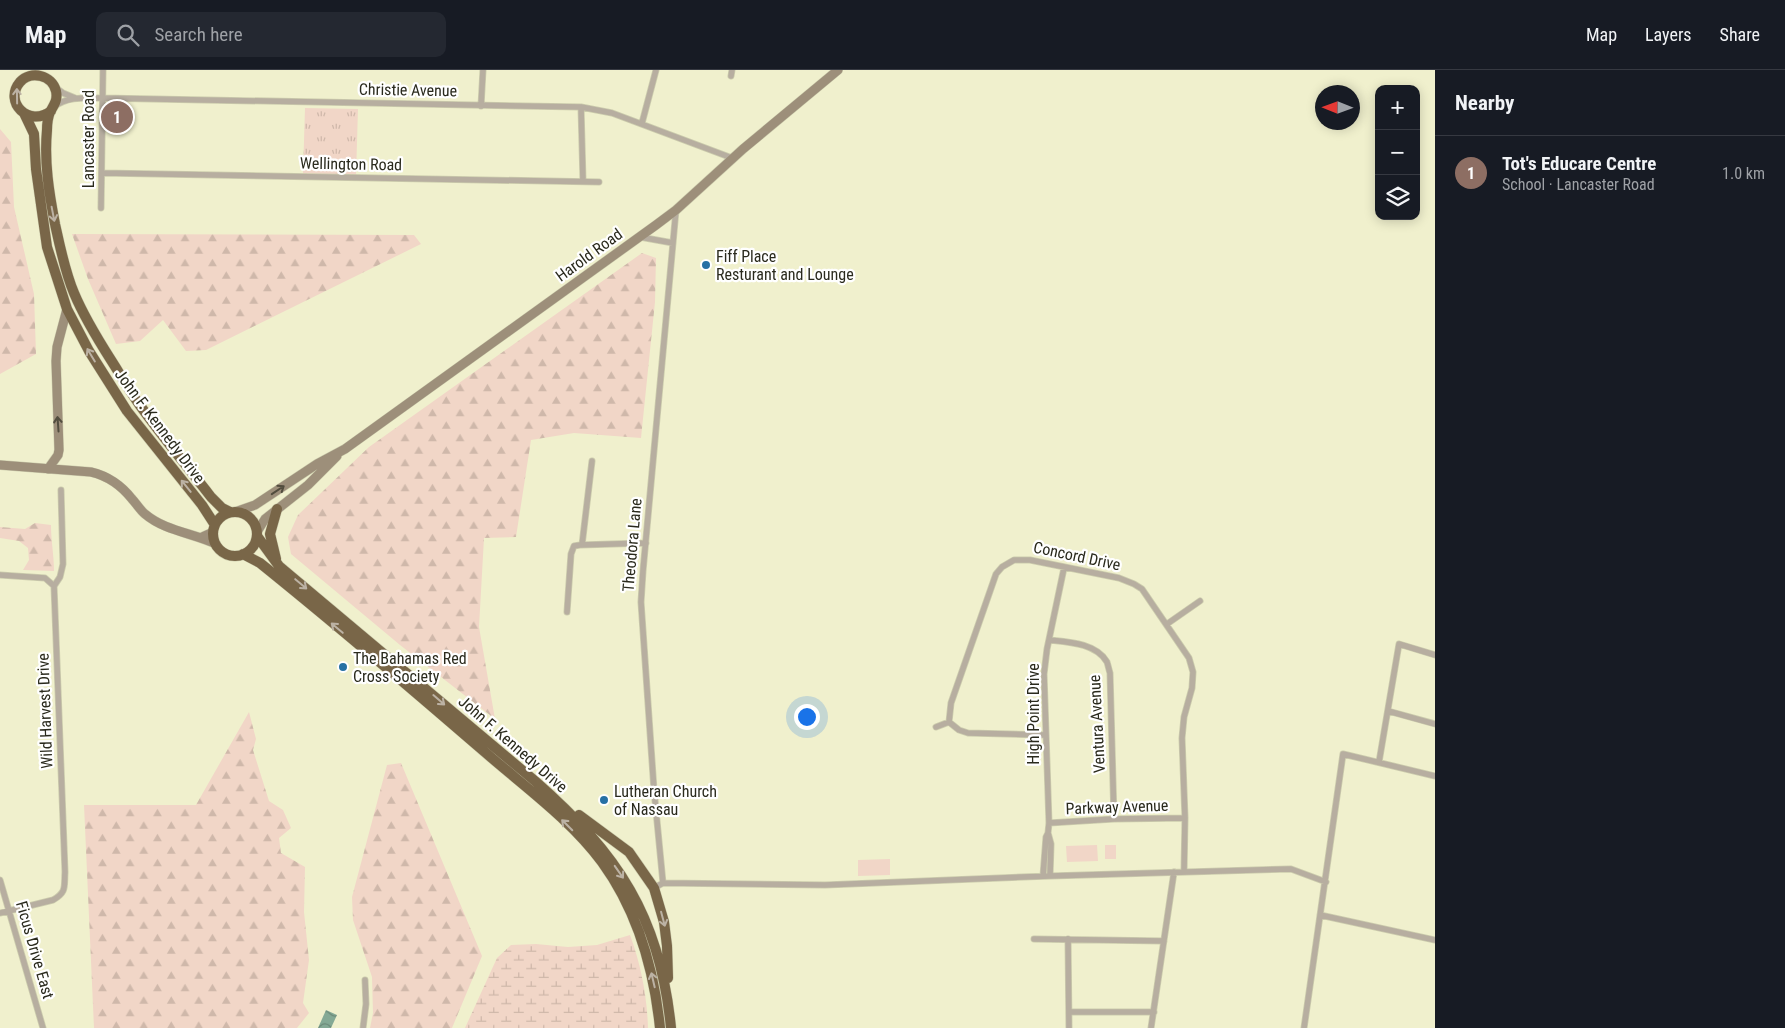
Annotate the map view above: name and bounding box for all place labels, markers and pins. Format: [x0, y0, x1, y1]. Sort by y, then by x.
pin: 1 [101, 98, 133, 136]
place label: Fiff Place Resturant and Lounge [716, 247, 854, 284]
marker: Fiff Place Resturant and Lounge [700, 259, 712, 271]
place label: The Bahamas Red Cross Society [353, 649, 467, 686]
marker: The Bahamas Red Cross Society [337, 661, 349, 673]
place label: Lutheran Church of Nassau [614, 782, 717, 819]
marker: Lutheran Church of Nassau [598, 794, 610, 806]

